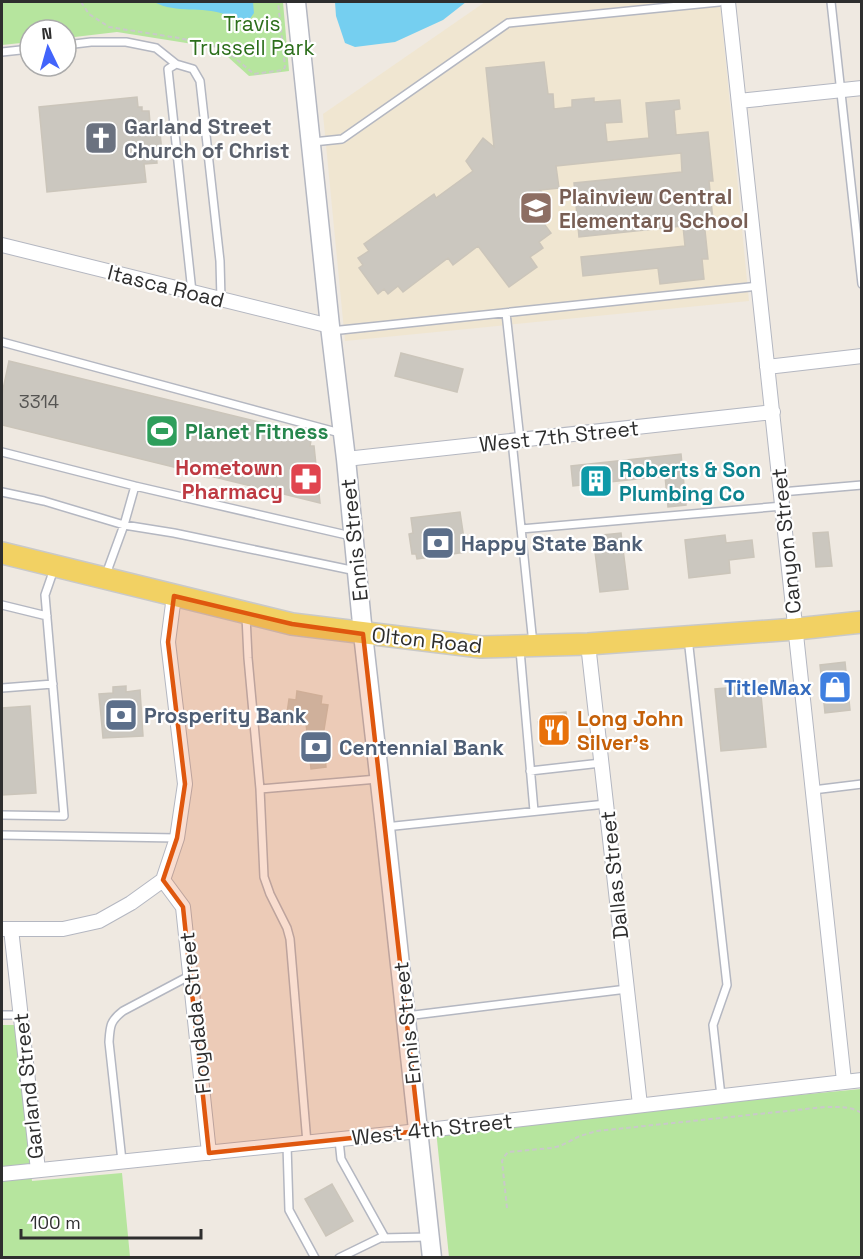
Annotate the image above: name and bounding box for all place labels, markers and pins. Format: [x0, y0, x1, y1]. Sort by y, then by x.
place label: Garland Street Church of Christ [124, 113, 289, 164]
church icon: Garland Street Church of Christ [83, 120, 119, 156]
place label: Plainview Central Elementary School [559, 183, 749, 234]
school or university icon: Plainview Central Elementary School [518, 190, 554, 226]
sports icon: Planet Fitness [144, 413, 180, 449]
place label: Planet Fitness [185, 418, 328, 445]
place label: Hometown Pharmacy [175, 454, 283, 505]
place label: Roberts & Son Plumbing Co [619, 456, 761, 507]
pharmacy icon: Hometown Pharmacy [288, 461, 324, 497]
building icon: Roberts & Son Plumbing Co [578, 463, 614, 499]
bank icon: Happy State Bank [420, 525, 456, 561]
place label: Happy State Bank [461, 530, 643, 557]
shop icon: TitleMax [817, 669, 853, 705]
place label: TitleMax [724, 674, 812, 701]
bank icon: Prosperity Bank [103, 697, 139, 733]
place label: Prosperity Bank [144, 702, 307, 729]
place label: Long John Silver's [577, 705, 684, 756]
restaurant icon: Long John Silver's [536, 712, 572, 748]
bank icon: Centennial Bank [298, 729, 334, 765]
place label: Centennial Bank [339, 734, 504, 761]

